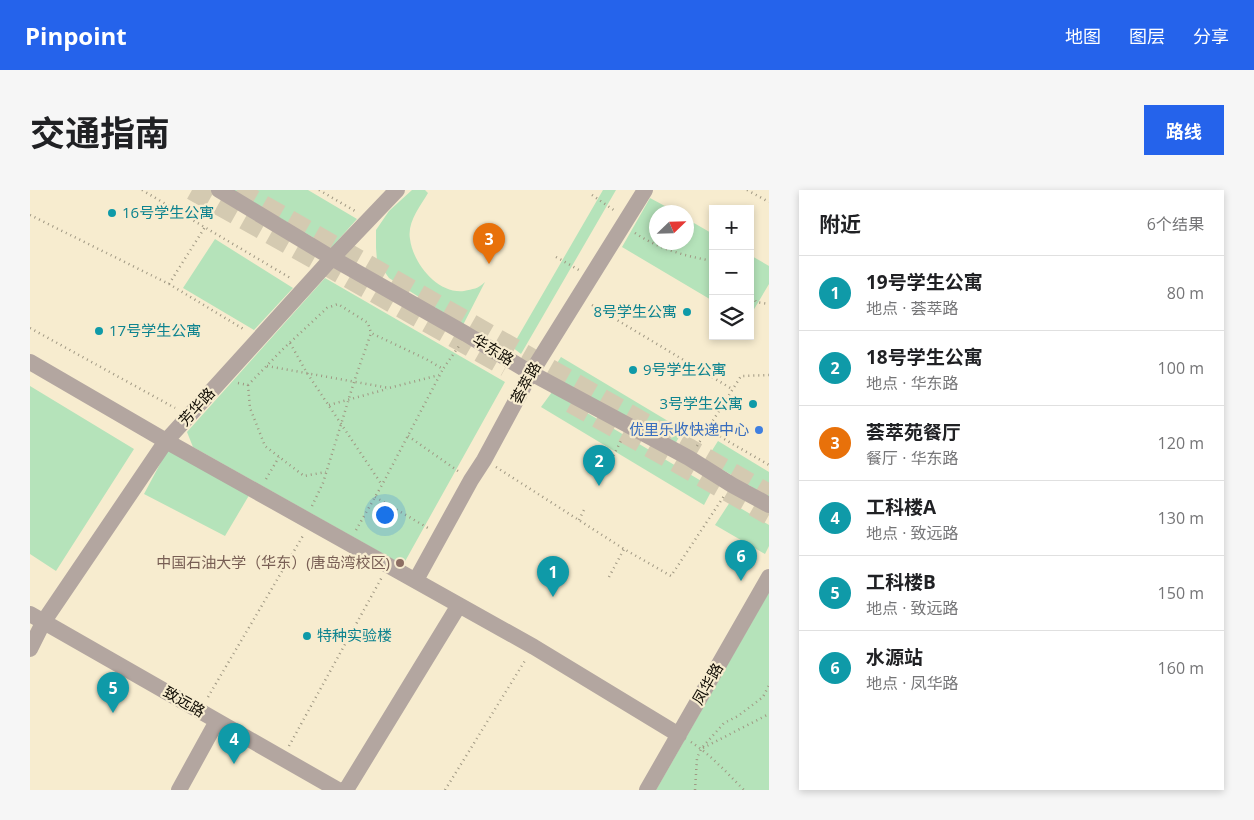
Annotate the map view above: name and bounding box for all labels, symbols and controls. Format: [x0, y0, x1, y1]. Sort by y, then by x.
text: Pinpoint [25, 19, 127, 52]
text: 地图 [1065, 24, 1101, 48]
text: 图层 [1129, 24, 1165, 48]
text: 分享 [1193, 24, 1229, 48]
button: 路线 [1144, 105, 1224, 155]
text: 交通指南 [30, 109, 170, 156]
place label: 16号学生公寓 [122, 202, 214, 222]
north arrow [649, 205, 694, 250]
map controls [709, 205, 754, 340]
button: + [709, 205, 754, 250]
marker: 16号学生公寓 [106, 207, 118, 219]
text: 附近 [819, 210, 861, 238]
text: 6个结果 [1147, 213, 1204, 235]
pin: 3 [473, 223, 505, 264]
button: − [709, 250, 754, 295]
text: 19号学生公寓 [866, 269, 983, 295]
text: 1 [830, 282, 840, 304]
text: 80 m [1167, 282, 1204, 304]
button: layers [709, 295, 754, 340]
text: 地点 · 荟萃路 [866, 297, 959, 319]
place label: 8号学生公寓 [593, 301, 677, 321]
marker: 8号学生公寓 [681, 306, 693, 318]
place label: 17号学生公寓 [109, 320, 201, 340]
marker: 17号学生公寓 [93, 325, 105, 337]
street label: 华东路 [469, 329, 518, 369]
text: 18号学生公寓 [866, 344, 983, 370]
text: 2 [830, 357, 840, 379]
text: 100 m [1158, 357, 1204, 379]
street label: 荟萃路 [505, 358, 545, 407]
place label: 9号学生公寓 [643, 359, 727, 379]
marker: 9号学生公寓 [627, 364, 639, 376]
text: 地点 · 华东路 [866, 372, 959, 394]
street label: 芳华路 [174, 383, 219, 430]
place label: 3号学生公寓 [659, 393, 743, 413]
marker: 3号学生公寓 [747, 398, 759, 410]
place label: 优里乐收快递中心 [629, 419, 749, 439]
text: 荟萃苑餐厅 [866, 419, 961, 445]
marker: 优里乐收快递中心 [753, 424, 765, 436]
text: 3 [830, 432, 840, 454]
text: 120 m [1158, 432, 1204, 454]
pin: 2 [583, 445, 615, 486]
text: 餐厅 · 华东路 [866, 447, 959, 469]
text: 工科楼A [866, 494, 936, 520]
your location [372, 502, 398, 528]
text: 4 [830, 507, 840, 529]
text: 130 m [1158, 507, 1204, 529]
text: 地点 · 致远路 [866, 522, 959, 544]
pin: 6 [725, 540, 757, 581]
place label: 中国石油大学（华东）(唐岛湾校区) [156, 552, 390, 572]
pin: 1 [537, 556, 569, 597]
marker: 中国石油大学（华东）(唐岛湾校区) [394, 557, 406, 569]
text: 工科楼B [866, 569, 936, 595]
text: 5 [830, 582, 840, 604]
text: 150 m [1158, 582, 1204, 604]
text: 地点 · 致远路 [866, 597, 959, 619]
place label: 特种实验楼 [317, 625, 392, 645]
marker: 特种实验楼 [301, 630, 313, 642]
text: 水源站 [866, 644, 923, 670]
text: 6 [830, 657, 840, 679]
text: 160 m [1158, 657, 1204, 679]
street label: 凤华路 [687, 659, 727, 708]
pin: 5 [97, 672, 129, 713]
text: 地点 · 凤华路 [866, 672, 959, 694]
street label: 致远路 [160, 681, 209, 721]
pin: 4 [218, 723, 250, 764]

